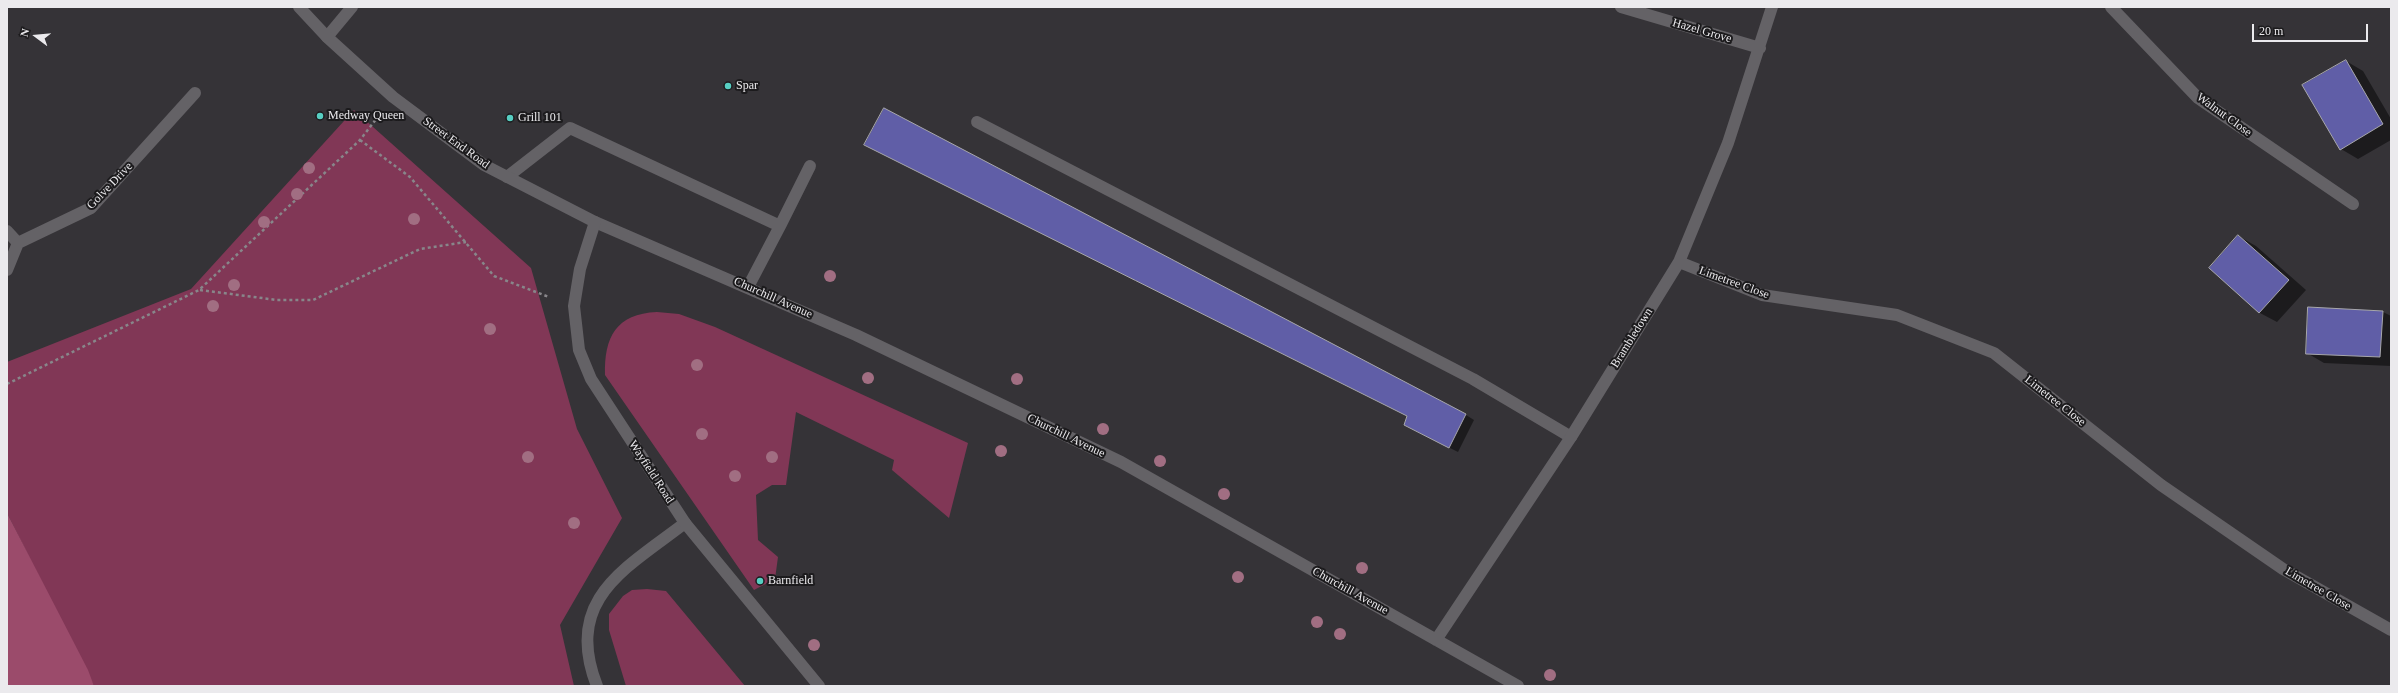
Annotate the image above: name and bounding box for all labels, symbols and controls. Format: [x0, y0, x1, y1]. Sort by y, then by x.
north arrow [16, 16, 56, 56]
street label: Hazel Grove [1671, 16, 1733, 46]
scale bar [2254, 16, 2370, 42]
text: 20 m [2259, 24, 2283, 38]
text: N [18, 27, 31, 38]
place label: Spar [736, 79, 758, 93]
marker: Spar [723, 81, 733, 91]
street label: Walnut Close [2194, 90, 2254, 140]
place label: Medway Queen [328, 109, 404, 123]
marker: Medway Queen [315, 111, 325, 121]
place label: Grill 101 [518, 111, 562, 125]
marker: Grill 101 [505, 113, 515, 123]
street label: Street End Road [420, 114, 492, 172]
street label: Golve Drive [84, 160, 136, 212]
street label: Limetree Close [1697, 264, 1771, 302]
street label: Churchill Avenue [731, 274, 815, 322]
street label: Brambledown [1608, 305, 1656, 371]
street label: Limetree Close [2022, 373, 2088, 429]
street label: Churchill Avenue [1025, 411, 1107, 461]
street label: Wayfield Road [625, 438, 677, 506]
street label: Churchill Avenue [1309, 564, 1391, 618]
street label: Limetree Close [2283, 564, 2353, 614]
place label: Barnfield [768, 574, 813, 588]
marker: Barnfield [755, 576, 765, 586]

